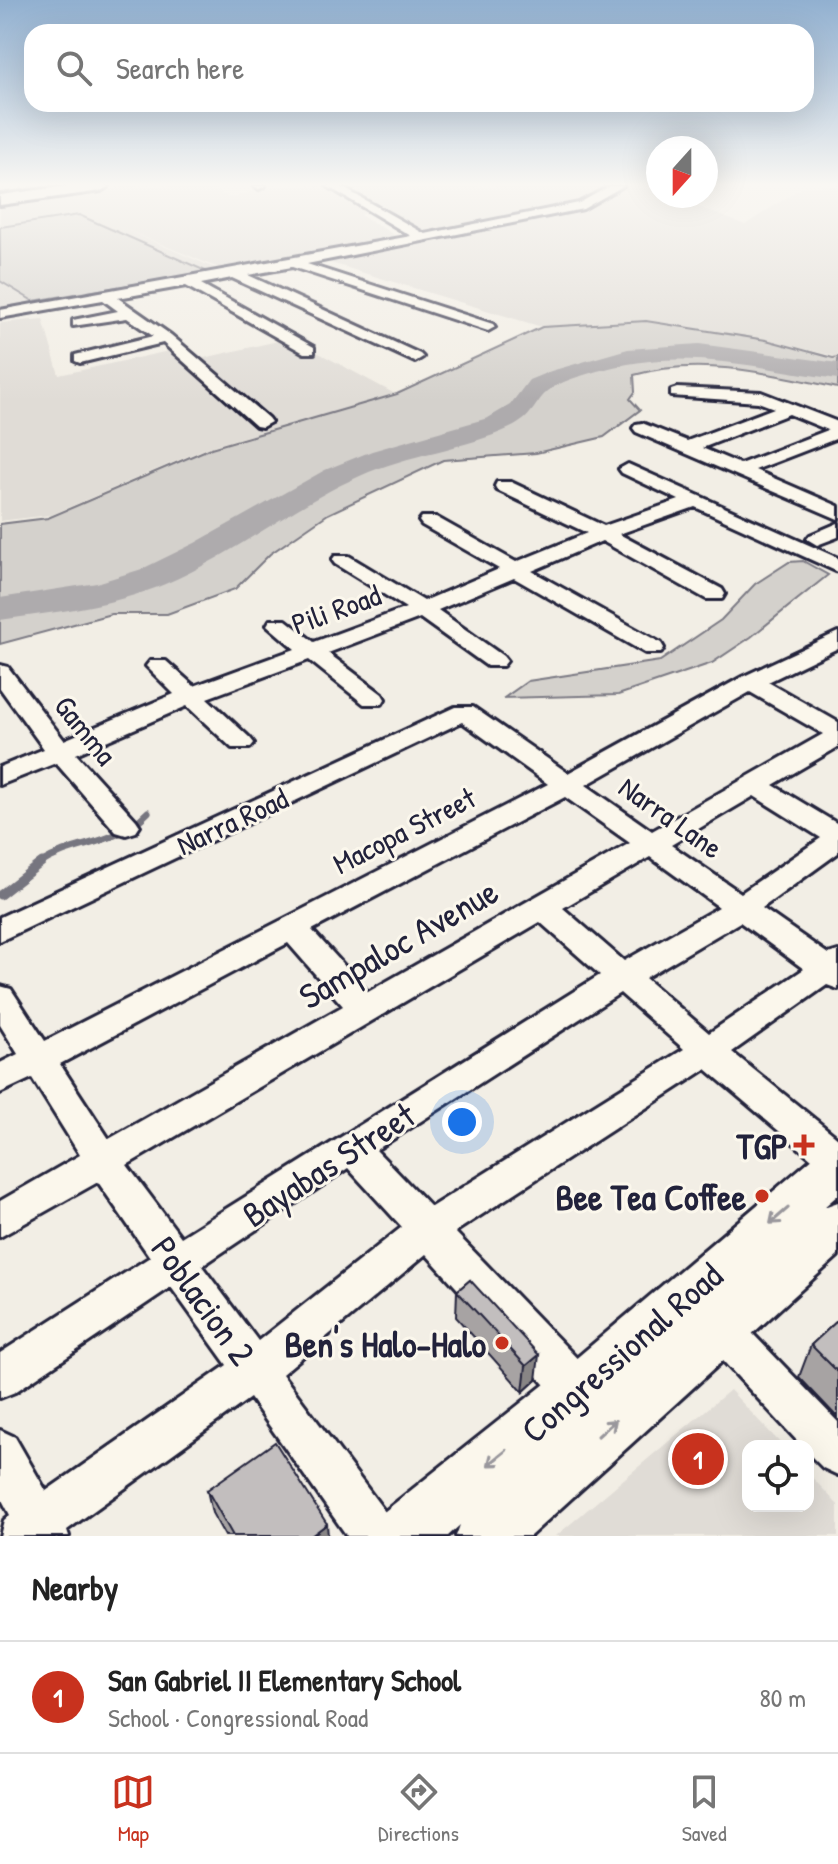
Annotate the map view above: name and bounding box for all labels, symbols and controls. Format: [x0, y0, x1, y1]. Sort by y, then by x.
search box [24, 24, 814, 112]
icon: search [52, 46, 96, 90]
text: Search here [116, 48, 244, 88]
north arrow [646, 136, 718, 208]
street label: Pili Road [286, 574, 386, 644]
street label: Gamma [46, 687, 126, 773]
street label: Narra Lane [611, 767, 731, 867]
street label: Macopa Street [326, 777, 483, 883]
street label: Narra Road [170, 778, 294, 864]
street label: Sampaloc Avenue [290, 866, 506, 1020]
street label: Bayabas Street [232, 1090, 424, 1238]
your location [442, 1102, 482, 1142]
place label: TGP [736, 1121, 788, 1170]
marker: TGP [795, 1136, 813, 1154]
place label: Bee Tea Coffee [555, 1172, 747, 1221]
marker: Bee Tea Coffee [753, 1187, 771, 1205]
one-way arrow [770, 1207, 790, 1225]
street label: Poblacion 2 [141, 1226, 267, 1375]
street label: Congressional Road [510, 1251, 732, 1453]
place label: Ben's Halo-Halo [284, 1319, 486, 1368]
marker: Ben's Halo-Halo [493, 1334, 511, 1352]
one-way arrow [596, 1419, 617, 1438]
pin: 1 [672, 1429, 724, 1489]
map controls [742, 1440, 814, 1512]
button: locate [742, 1440, 814, 1512]
one-way arrow [487, 1449, 508, 1467]
text: Nearby [32, 1565, 118, 1611]
text: San Gabriel II Elementary School [108, 1660, 461, 1700]
text: 1 [53, 1680, 63, 1715]
text: 80 m [759, 1680, 806, 1715]
text: School · Congressional Road [108, 1700, 368, 1735]
tab: Map [111, 1770, 155, 1848]
tab: Directions [378, 1770, 459, 1848]
tab: Saved [682, 1770, 727, 1848]

